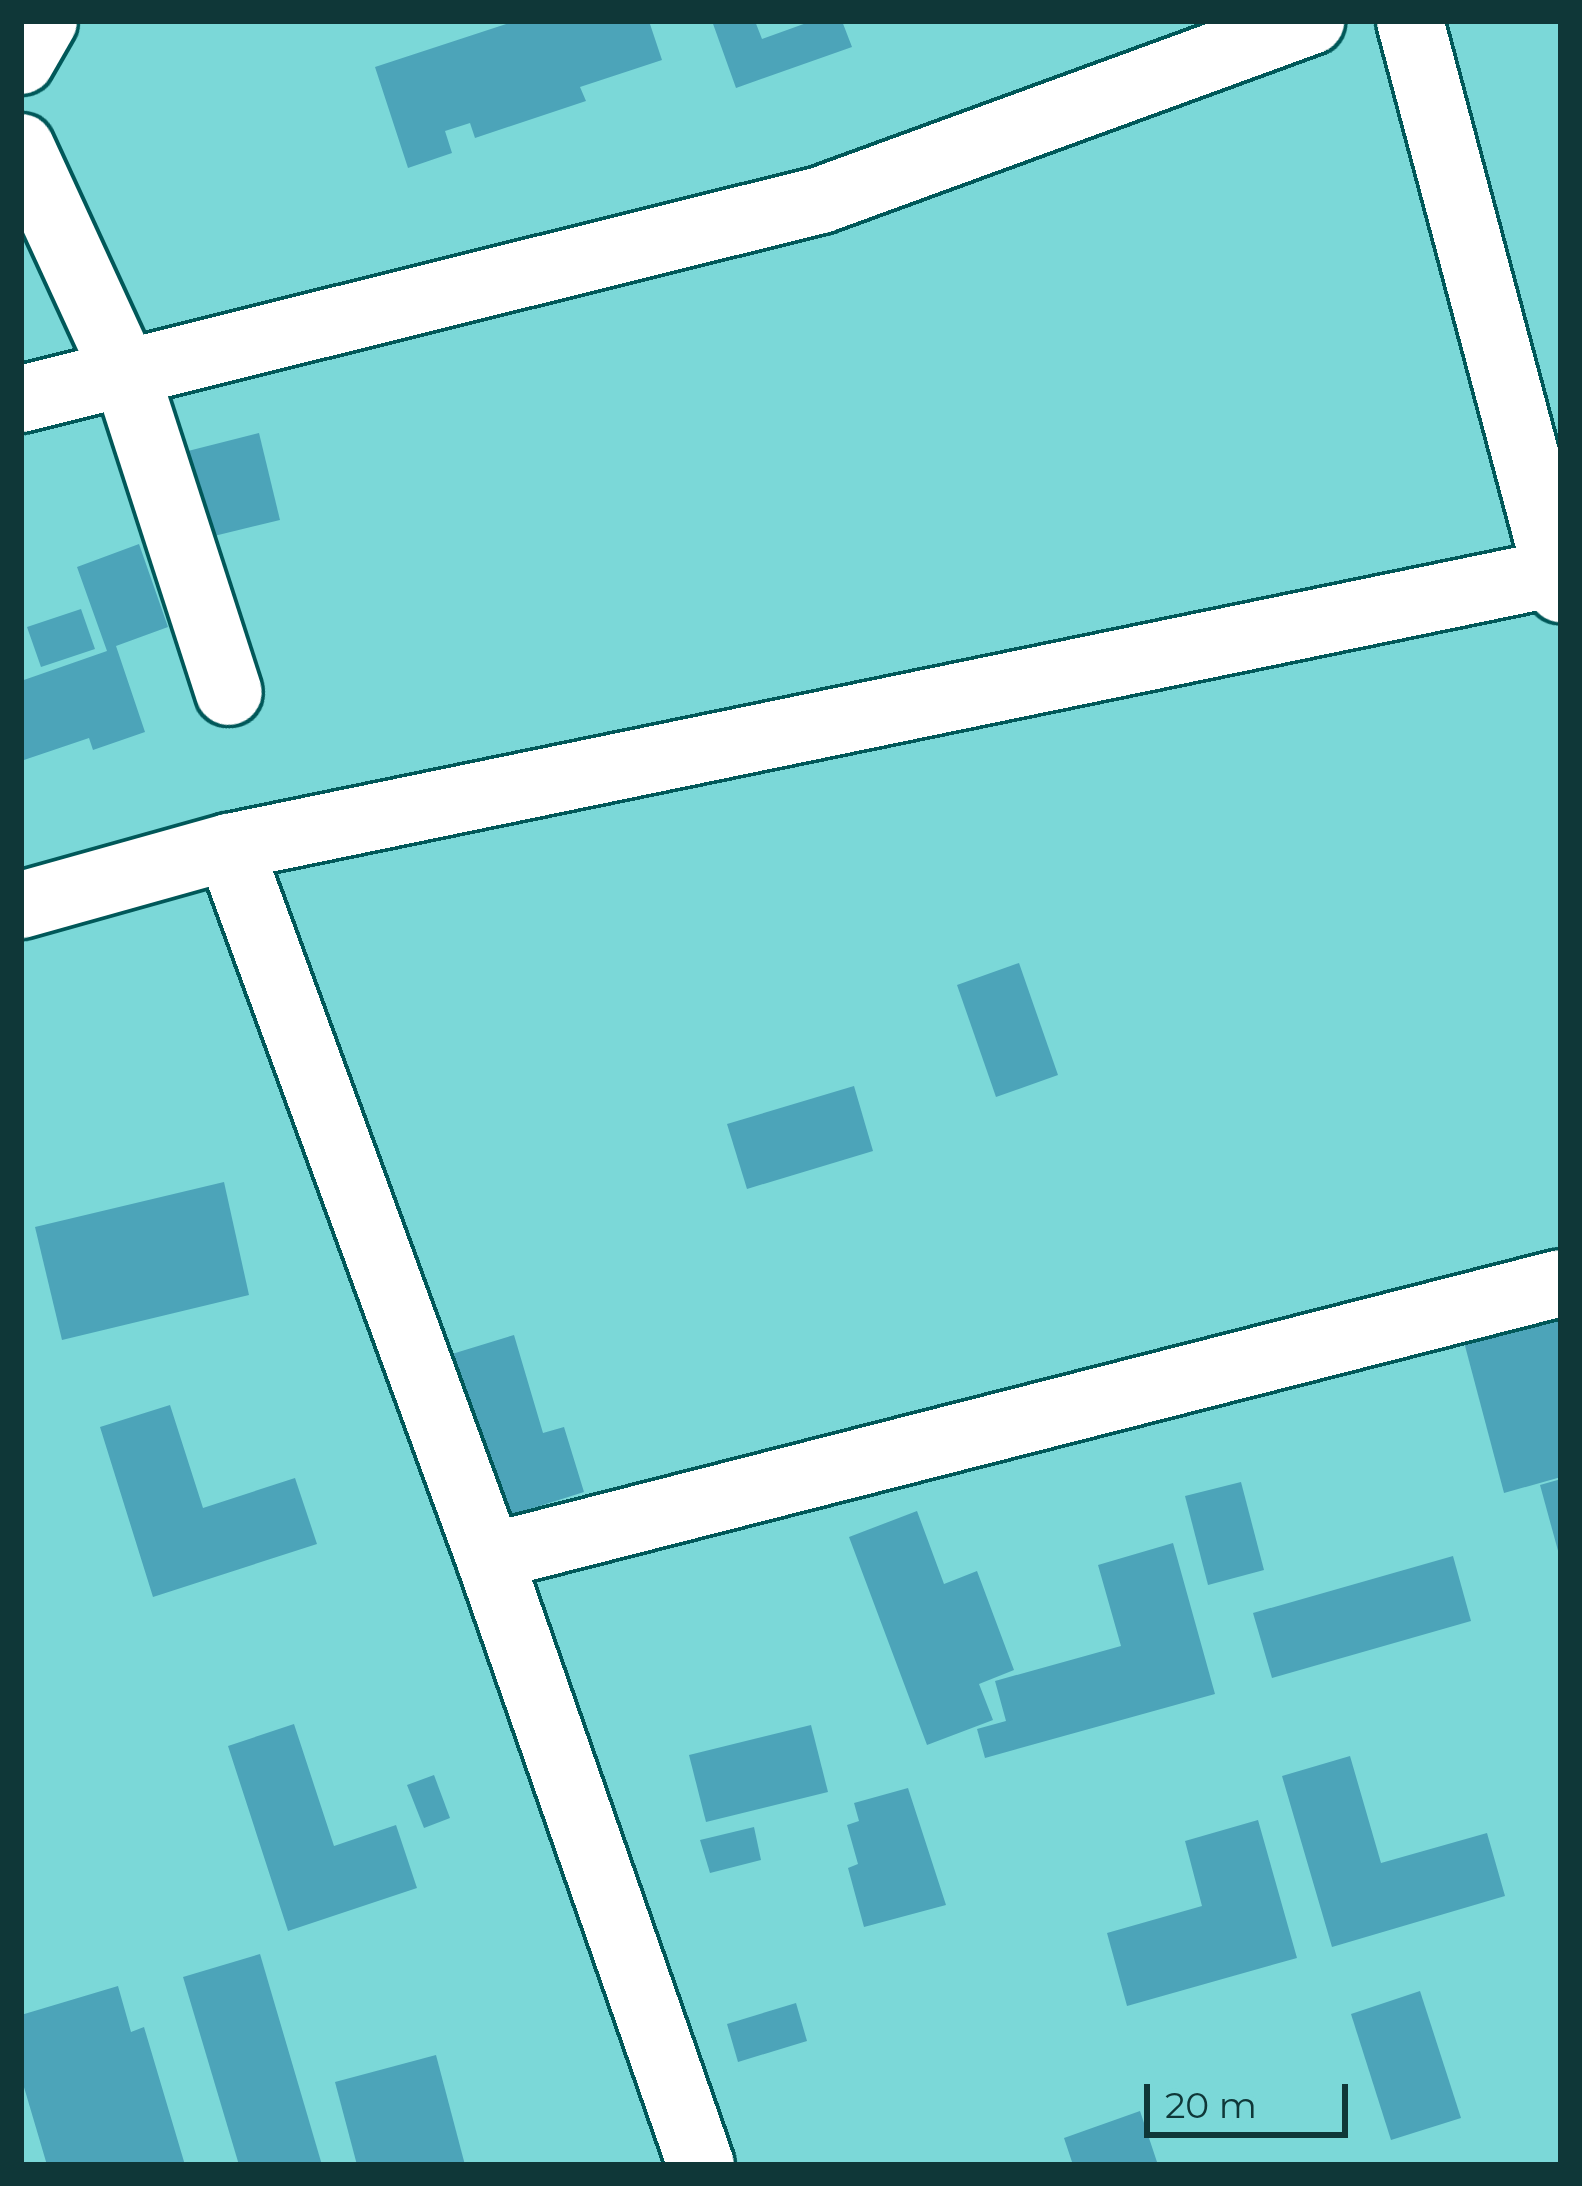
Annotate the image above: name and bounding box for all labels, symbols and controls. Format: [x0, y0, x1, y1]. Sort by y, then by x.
scale bar [1150, 2060, 1354, 2134]
text: 20 m [1165, 2083, 1257, 2127]

